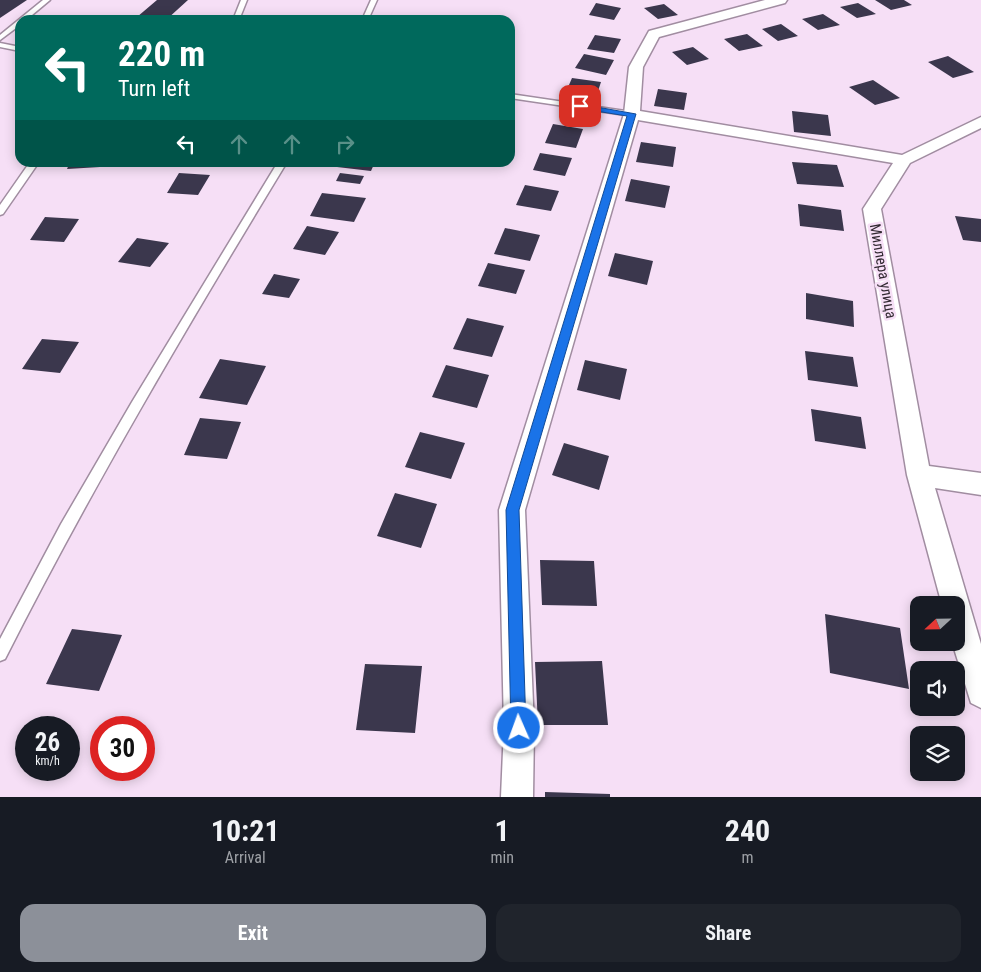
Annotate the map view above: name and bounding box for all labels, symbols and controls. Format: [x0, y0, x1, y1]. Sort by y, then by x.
text: 220 m [118, 34, 205, 75]
icon: left [35, 35, 100, 100]
text: Turn left [118, 76, 190, 101]
pin [559, 85, 601, 127]
icon: arrive [566, 92, 594, 120]
icon: left [172, 130, 200, 158]
icon: ahead [225, 130, 253, 158]
icon: ahead [278, 130, 306, 158]
icon: right [331, 130, 359, 158]
street label: Миллера улица [866, 222, 900, 320]
north arrow [910, 596, 965, 651]
map controls [910, 596, 965, 781]
button: sound [910, 661, 965, 716]
position arrow [492, 701, 544, 753]
speed limit sign: 30 [90, 716, 155, 781]
button: layers [910, 726, 965, 781]
text: 26 [35, 728, 60, 757]
text: km/h [35, 754, 60, 768]
text: 10:21 [211, 813, 280, 848]
text: 1 [495, 813, 510, 848]
text: 240 [725, 813, 770, 848]
text: Arrival [225, 848, 266, 867]
text: min [490, 848, 514, 867]
text: m [741, 848, 753, 867]
button: Exit [20, 904, 486, 962]
button: Share [496, 904, 961, 962]

